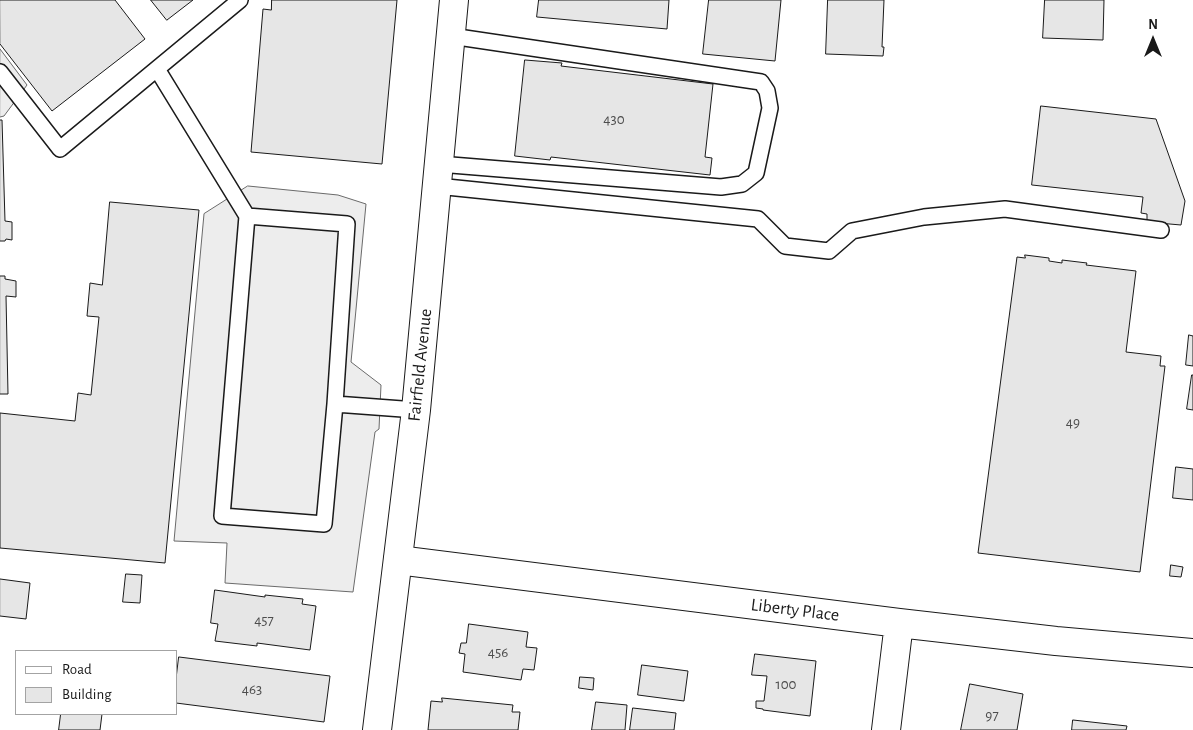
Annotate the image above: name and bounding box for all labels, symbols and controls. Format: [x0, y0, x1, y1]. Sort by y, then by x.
north arrow [1128, 15, 1178, 65]
text: N [1148, 18, 1158, 32]
house number: 430 [603, 110, 625, 128]
street label: Fairfield Avenue [403, 308, 437, 422]
house number: 49 [1066, 413, 1080, 431]
street label: Liberty Place [750, 594, 840, 626]
house number: 457 [254, 611, 274, 629]
house number: 456 [488, 643, 508, 661]
legend [15, 650, 178, 715]
text: Road [62, 662, 92, 677]
house number: 100 [776, 675, 796, 693]
house number: 463 [242, 680, 262, 698]
text: Building [62, 687, 112, 702]
house number: 97 [985, 706, 999, 724]

